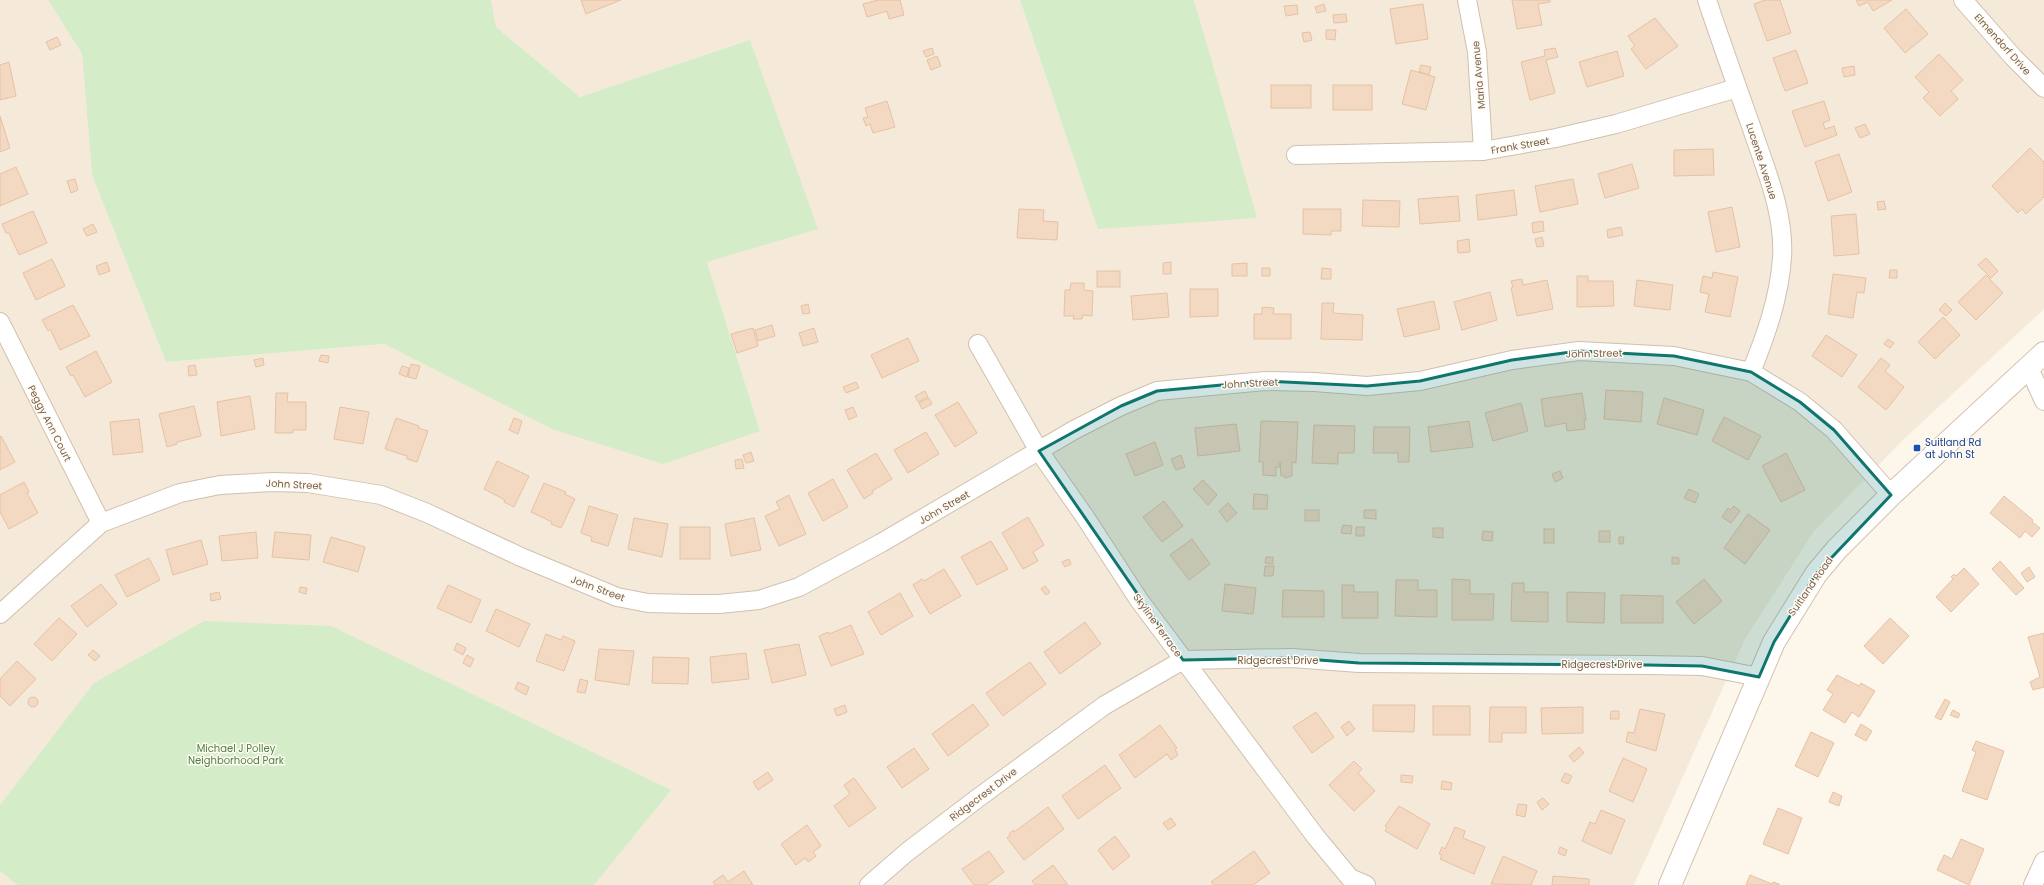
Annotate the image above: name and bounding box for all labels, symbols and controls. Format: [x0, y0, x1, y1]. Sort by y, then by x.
street label: Elmendorf Drive [1971, 10, 2034, 78]
street label: Maria Avenue [1468, 40, 1489, 110]
street label: Lucente Avenue [1742, 121, 1781, 201]
street label: Frank Street [1490, 133, 1551, 158]
street label: John Street [1566, 346, 1623, 361]
street label: John Street [1221, 375, 1279, 392]
street label: Peggy Ann Court [24, 382, 75, 464]
place label: Suitland Rd at John St [1925, 435, 1981, 462]
marker: Suitland Rd at John St [1912, 443, 1922, 453]
street label: John Street [265, 476, 323, 493]
street label: John Street [916, 487, 973, 528]
street label: Suitland Road [1784, 554, 1836, 619]
street label: John Street [569, 572, 627, 605]
street label: Skyline Terrace [1129, 591, 1186, 660]
street label: Ridgecrest Drive [1238, 653, 1318, 668]
street label: Ridgecrest Drive [1562, 657, 1642, 672]
park label: Michael J Polley Neighborhood Park [188, 741, 285, 768]
street label: Ridgecrest Drive [946, 764, 1020, 825]

